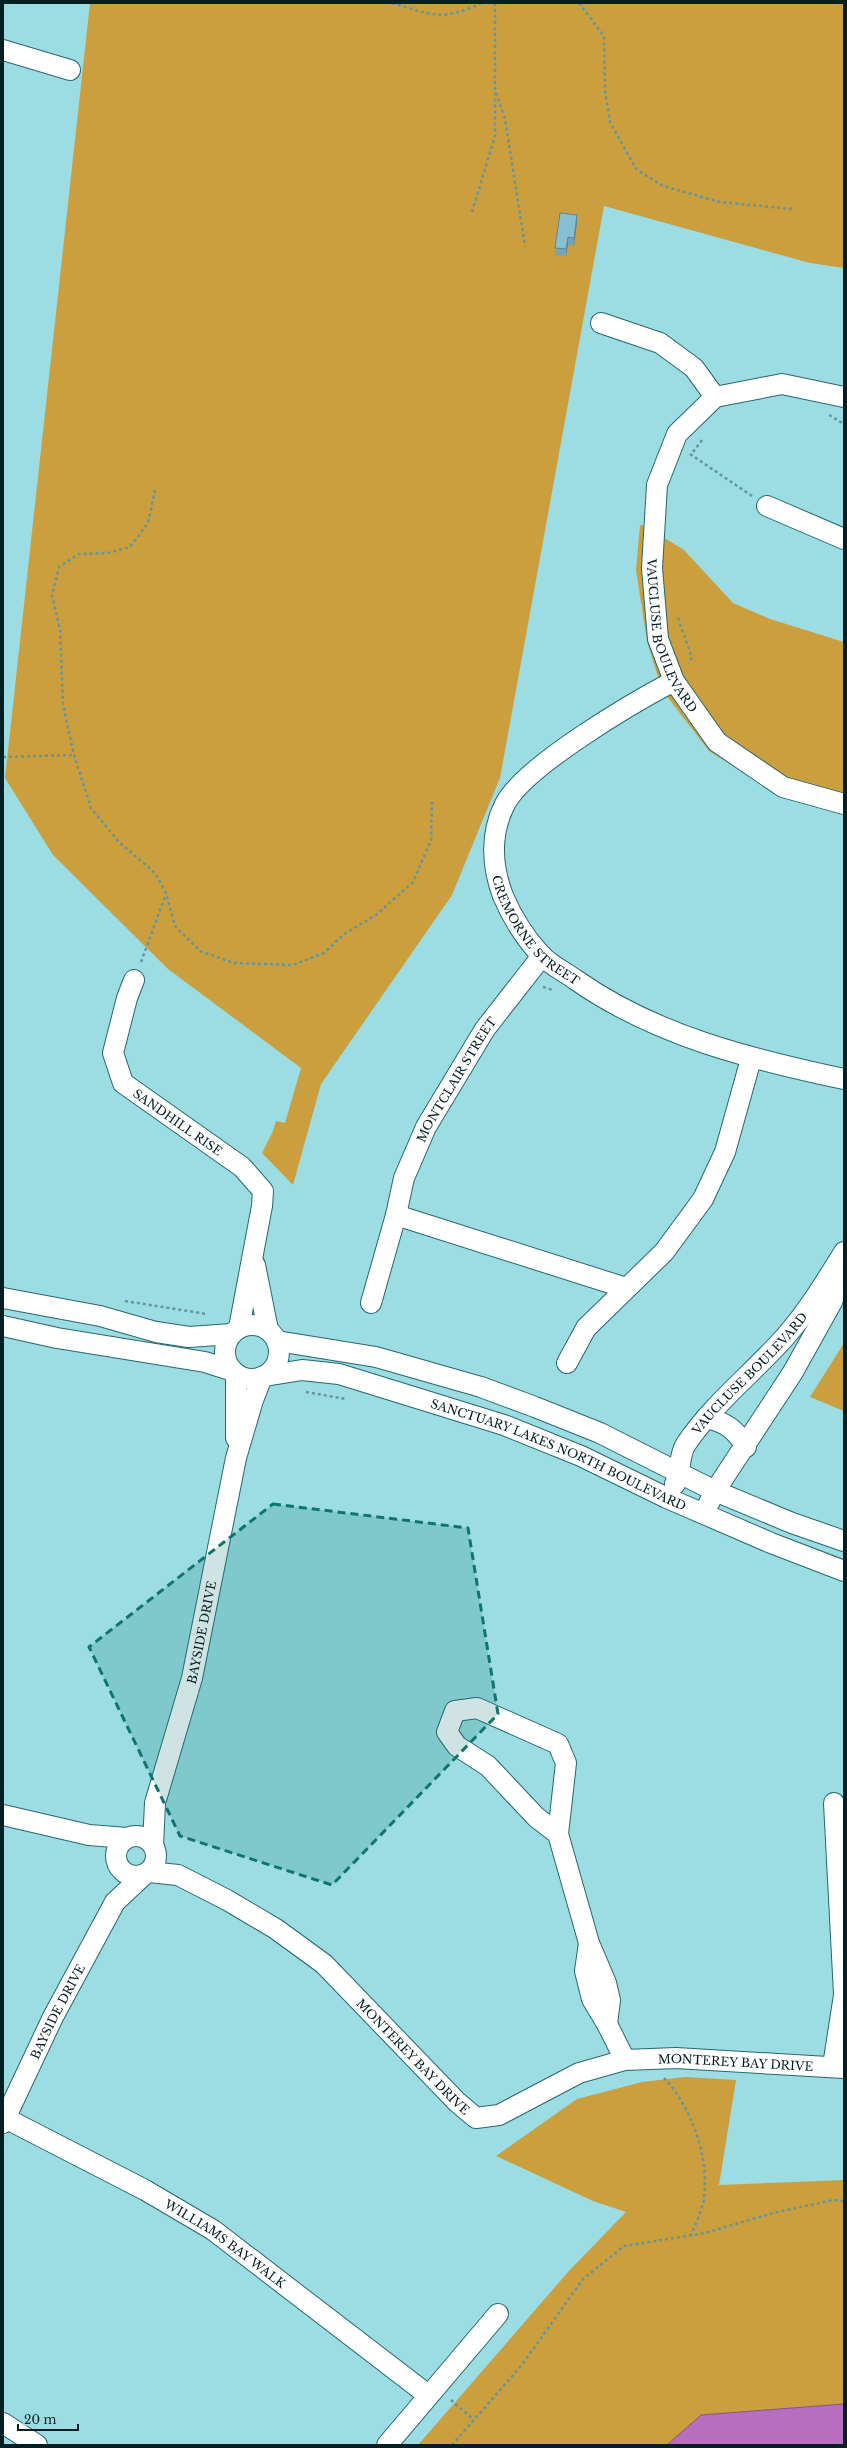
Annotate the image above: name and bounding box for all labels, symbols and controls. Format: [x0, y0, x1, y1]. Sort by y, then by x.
street label: VAUCLUSE BOULEVARD [644, 557, 701, 715]
street label: CREMORNE STREET [490, 873, 583, 988]
street label: MONTCLAIR STREET [413, 1013, 499, 1144]
street label: SANDHILL RISE [130, 1085, 226, 1159]
street label: VAUCLUSE BOULEVARD [688, 1309, 810, 1438]
street label: SANCTUARY LAKES NORTH BOULEVARD [429, 1395, 689, 1513]
street label: BAYSIDE DRIVE [183, 1579, 219, 1686]
street label: BAYSIDE DRIVE [27, 1961, 88, 2061]
street label: MONTEREY BAY DRIVE [354, 1995, 473, 2117]
street label: MONTEREY BAY DRIVE [658, 2050, 814, 2074]
street label: WILLIAMS BAY WALK [161, 2195, 289, 2291]
scale bar [18, 2406, 78, 2432]
text: 20 m [24, 2412, 56, 2427]

